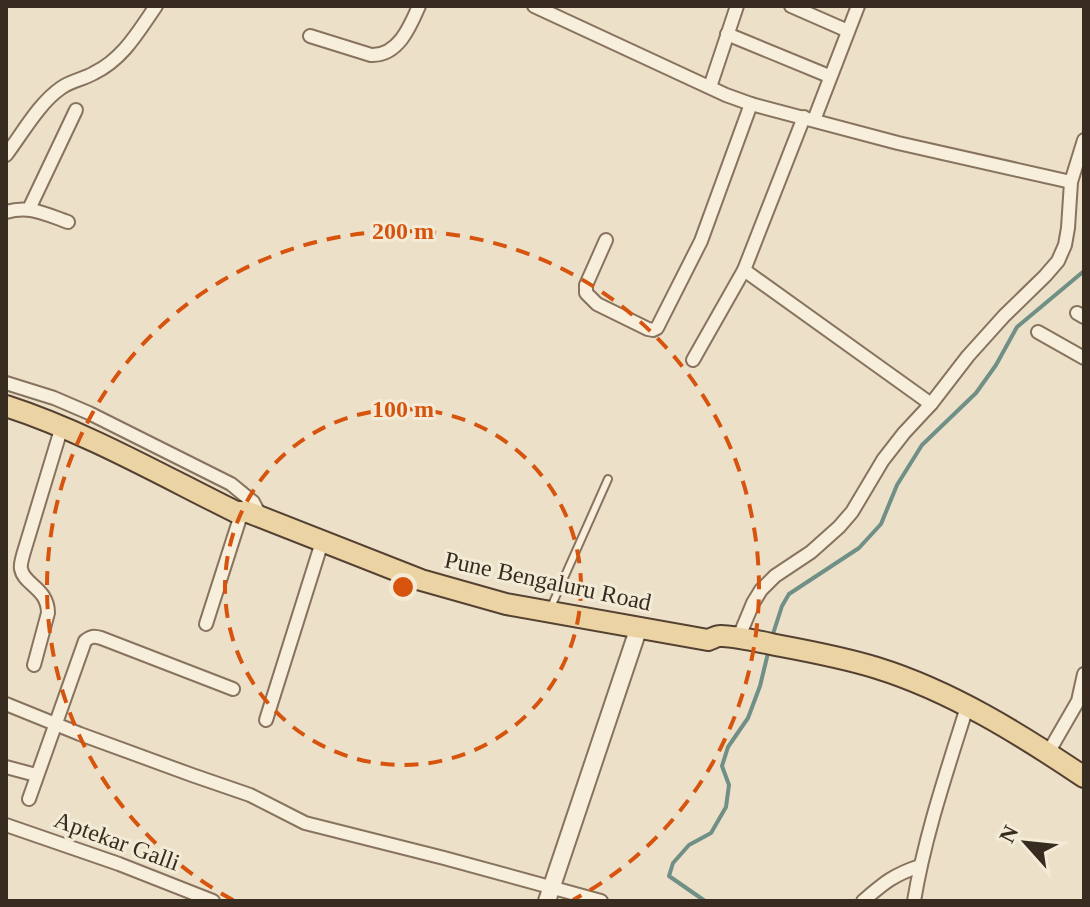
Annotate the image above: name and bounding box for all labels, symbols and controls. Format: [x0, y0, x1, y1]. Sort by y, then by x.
text: 200 m [372, 218, 434, 244]
text: 100 m [372, 396, 434, 422]
street label: Pune Bengaluru Road [442, 546, 654, 616]
centre of rings [389, 573, 417, 601]
north arrow [986, 803, 1066, 883]
street label: Aptekar Galli [51, 806, 183, 876]
text: N [994, 821, 1023, 847]

